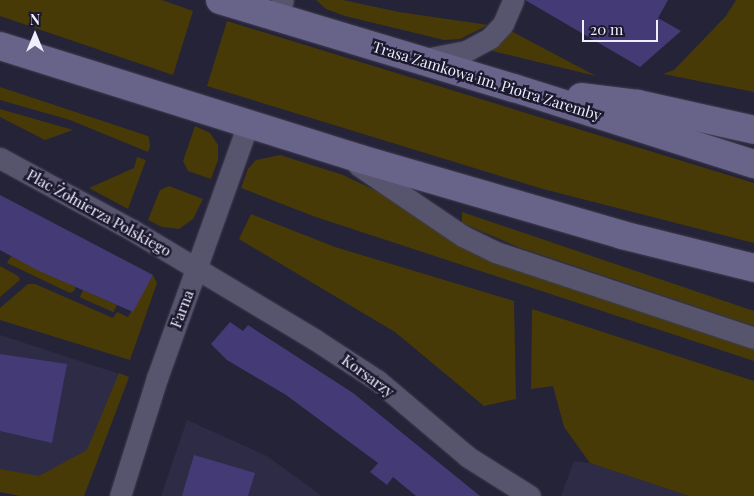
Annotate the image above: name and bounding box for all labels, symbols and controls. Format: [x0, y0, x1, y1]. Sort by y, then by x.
north arrow [10, 10, 60, 60]
text: N [30, 10, 40, 29]
scale bar [584, 10, 660, 42]
text: 20 m [590, 19, 623, 39]
street label: Trasa Zamkowa im. Piotra Zaremby [370, 37, 604, 125]
street label: Plac Żołnierza Polskiego [24, 166, 174, 260]
street label: Farna [167, 288, 197, 330]
street label: Korsarzy [338, 351, 398, 401]

